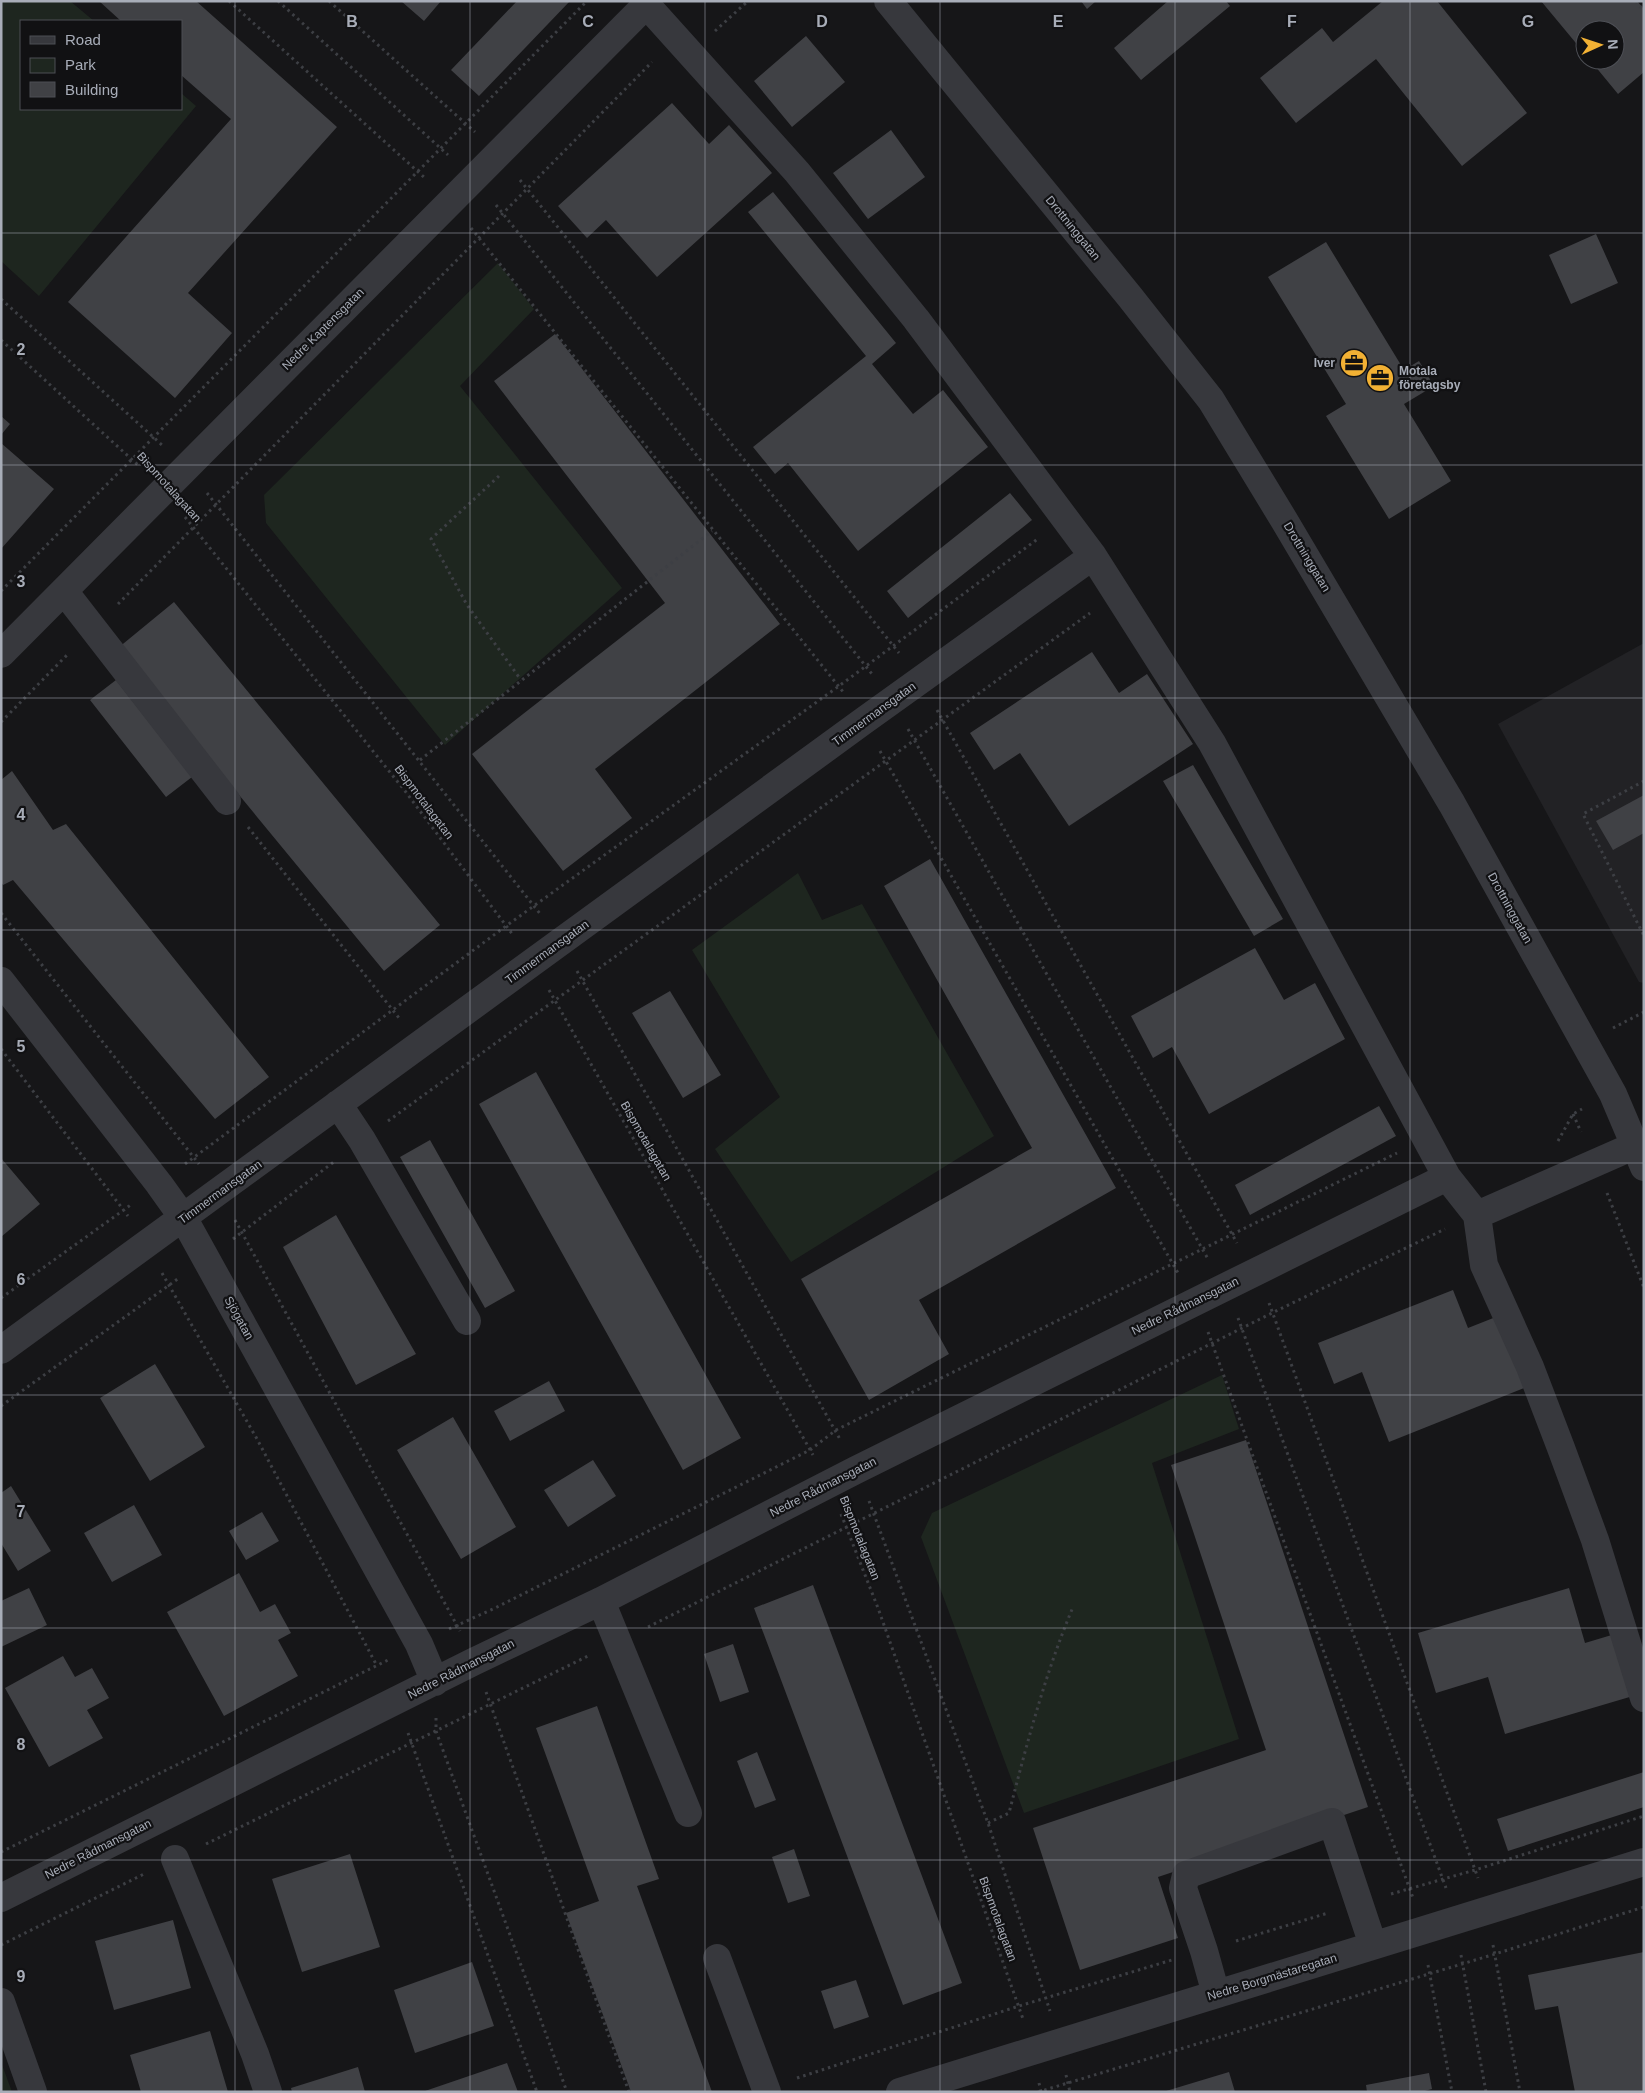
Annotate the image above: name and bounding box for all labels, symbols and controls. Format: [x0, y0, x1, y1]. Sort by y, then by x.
text: B [346, 13, 358, 30]
text: C [582, 13, 594, 30]
text: D [816, 13, 828, 30]
text: E [1053, 13, 1064, 30]
text: F [1287, 13, 1297, 30]
text: G [1522, 13, 1534, 30]
legend [20, 20, 182, 110]
north arrow [1575, 20, 1625, 70]
text: Road [65, 31, 101, 48]
text: N [1605, 39, 1621, 50]
text: Park [65, 56, 96, 73]
text: Building [65, 81, 118, 98]
street label: Drottninggatan [1043, 193, 1103, 263]
street label: Nedre Kaptensgatan [279, 285, 367, 373]
text: 2 [17, 341, 26, 358]
office icon: Iver [1339, 348, 1369, 378]
place label: Iver [1314, 356, 1335, 370]
office icon: Motala företagsby [1365, 363, 1395, 393]
place label: Motala företagsby [1399, 364, 1461, 392]
street label: Bispmotalagatan [134, 449, 204, 525]
street label: Drottninggatan [1281, 520, 1333, 594]
text: 3 [17, 573, 26, 590]
street label: Timmermansgatan [830, 679, 918, 749]
street label: Bispmotalagatan [392, 762, 456, 842]
text: 4 [17, 806, 26, 823]
street label: Drottninggatan [1485, 870, 1535, 946]
street label: Timmermansgatan [503, 917, 591, 987]
text: 5 [17, 1038, 26, 1055]
street label: Bispmotalagatan [618, 1099, 674, 1183]
street label: Timmermansgatan [176, 1157, 264, 1227]
text: 6 [17, 1271, 26, 1288]
street label: Nedre Rådmansgatan [1129, 1274, 1241, 1338]
street label: Sjögatan [221, 1294, 257, 1342]
street label: Nedre Rådmansgatan [768, 1454, 878, 1520]
street label: Bispmotalagatan [837, 1494, 883, 1582]
text: 7 [17, 1503, 26, 1520]
street label: Nedre Rådmansgatan [406, 1636, 516, 1702]
text: 8 [17, 1736, 26, 1753]
street label: Nedre Rådmansgatan [43, 1816, 153, 1882]
street label: Bispmotalagatan [976, 1875, 1020, 1963]
street label: Nedre Borgmästaregatan [1206, 1951, 1338, 2003]
text: 9 [17, 1968, 26, 1985]

